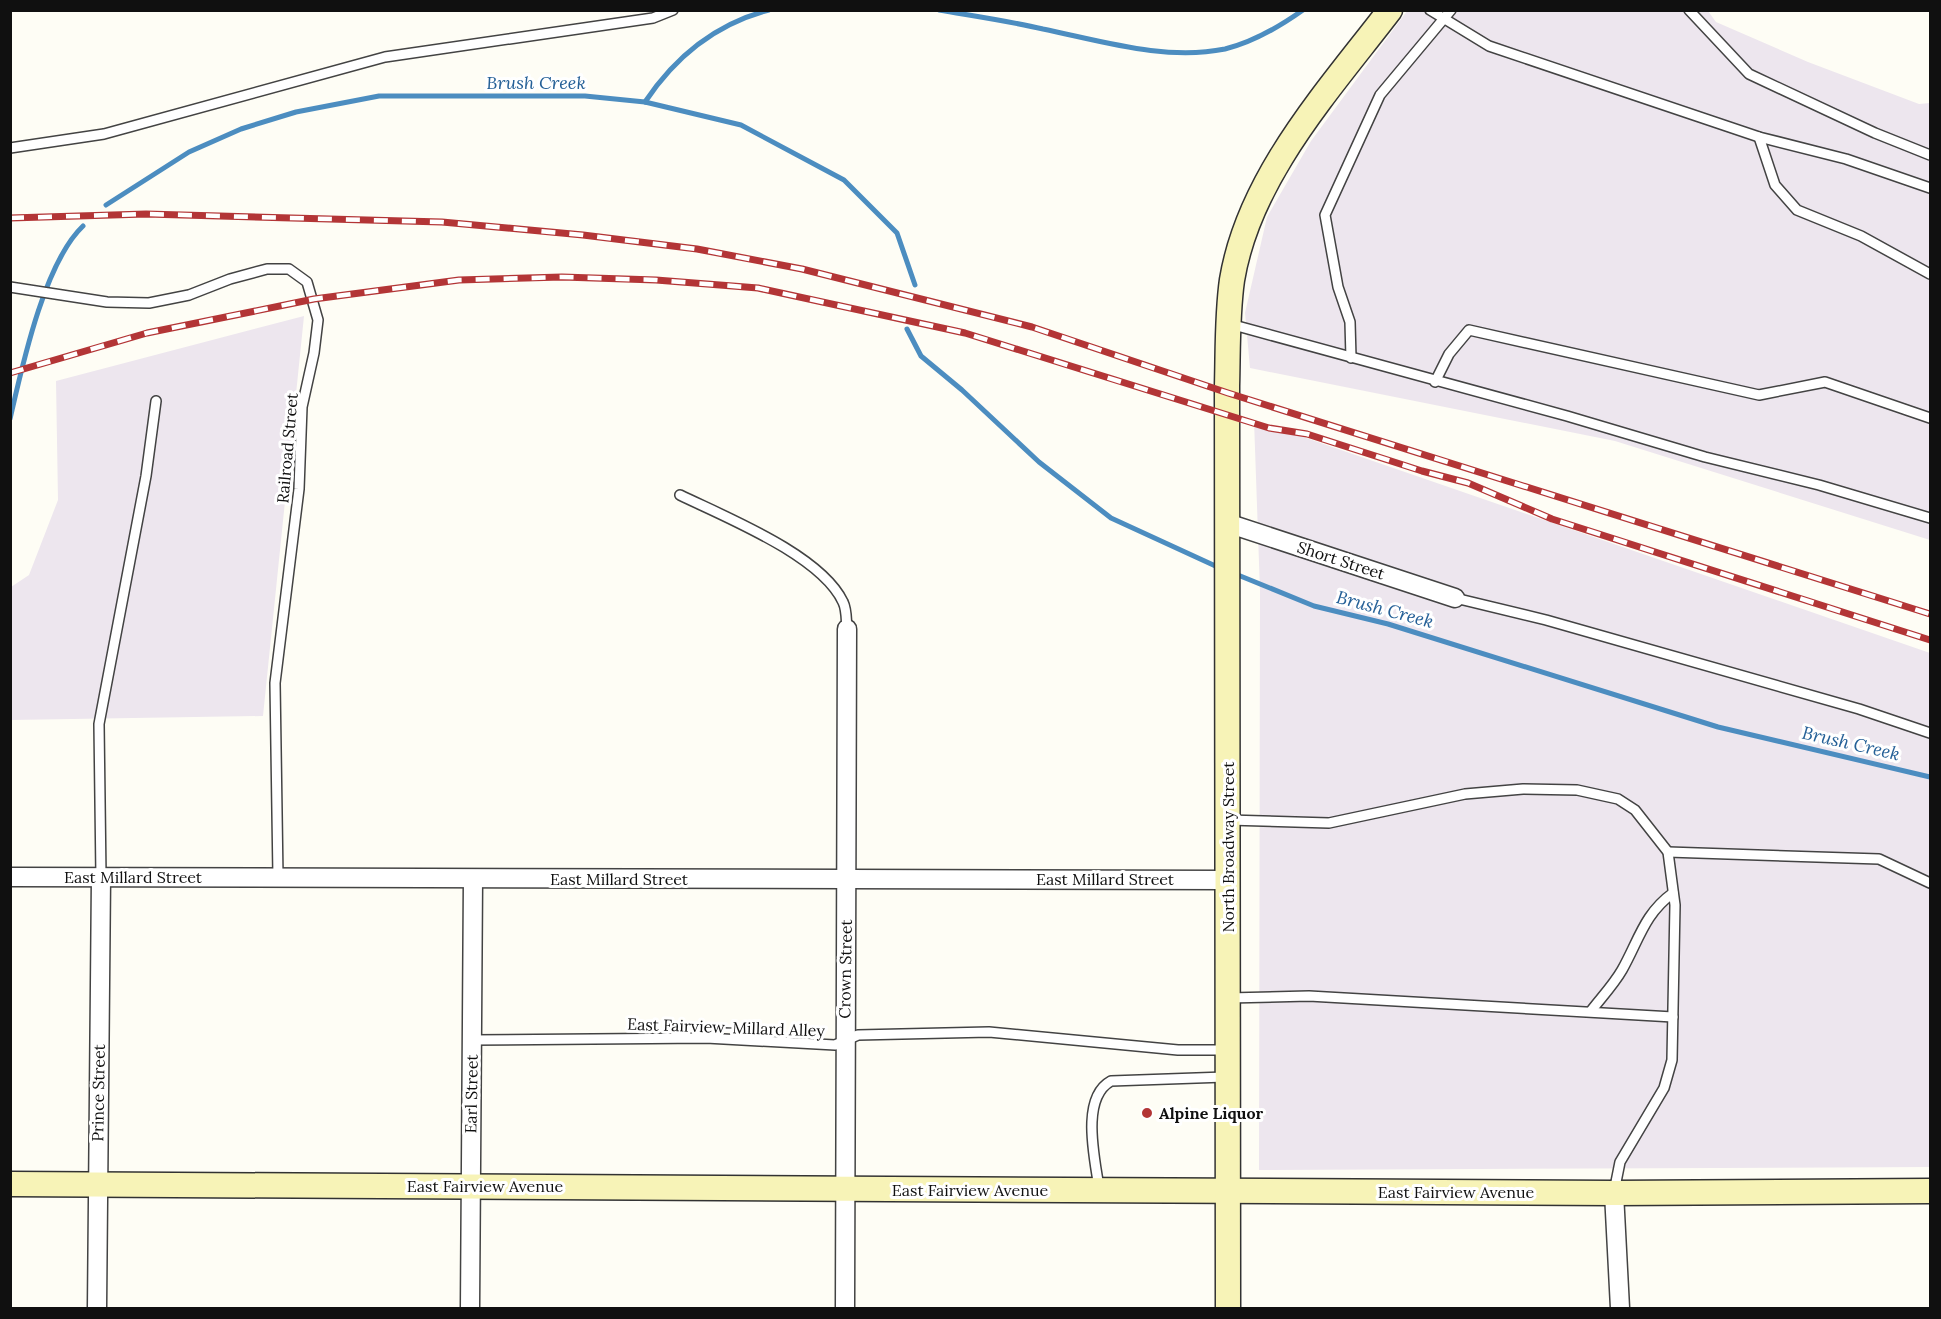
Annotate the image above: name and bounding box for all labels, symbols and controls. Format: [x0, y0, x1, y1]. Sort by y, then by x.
water label: Brush Creek [486, 71, 586, 94]
street label: Railroad Street [272, 391, 302, 504]
street label: Short Street [1295, 536, 1388, 584]
water label: Brush Creek [1334, 585, 1436, 633]
water label: Brush Creek [1800, 721, 1902, 765]
street label: North Broadway Street [1218, 761, 1238, 932]
street label: East Millard Street [64, 867, 203, 887]
street label: East Millard Street [550, 869, 689, 889]
street label: East Millard Street [1036, 869, 1175, 889]
street label: Crown Street [834, 918, 856, 1019]
street label: East Fairview-Millard Alley [627, 1014, 826, 1040]
street label: Prince Street [87, 1043, 109, 1142]
street label: Earl Street [460, 1054, 482, 1134]
place label: Alpine Liquor [1159, 1103, 1263, 1123]
marker: Alpine Liquor [1140, 1106, 1154, 1120]
street label: East Fairview Avenue [407, 1176, 564, 1196]
street label: East Fairview Avenue [892, 1180, 1049, 1200]
street label: East Fairview Avenue [1378, 1182, 1535, 1202]

